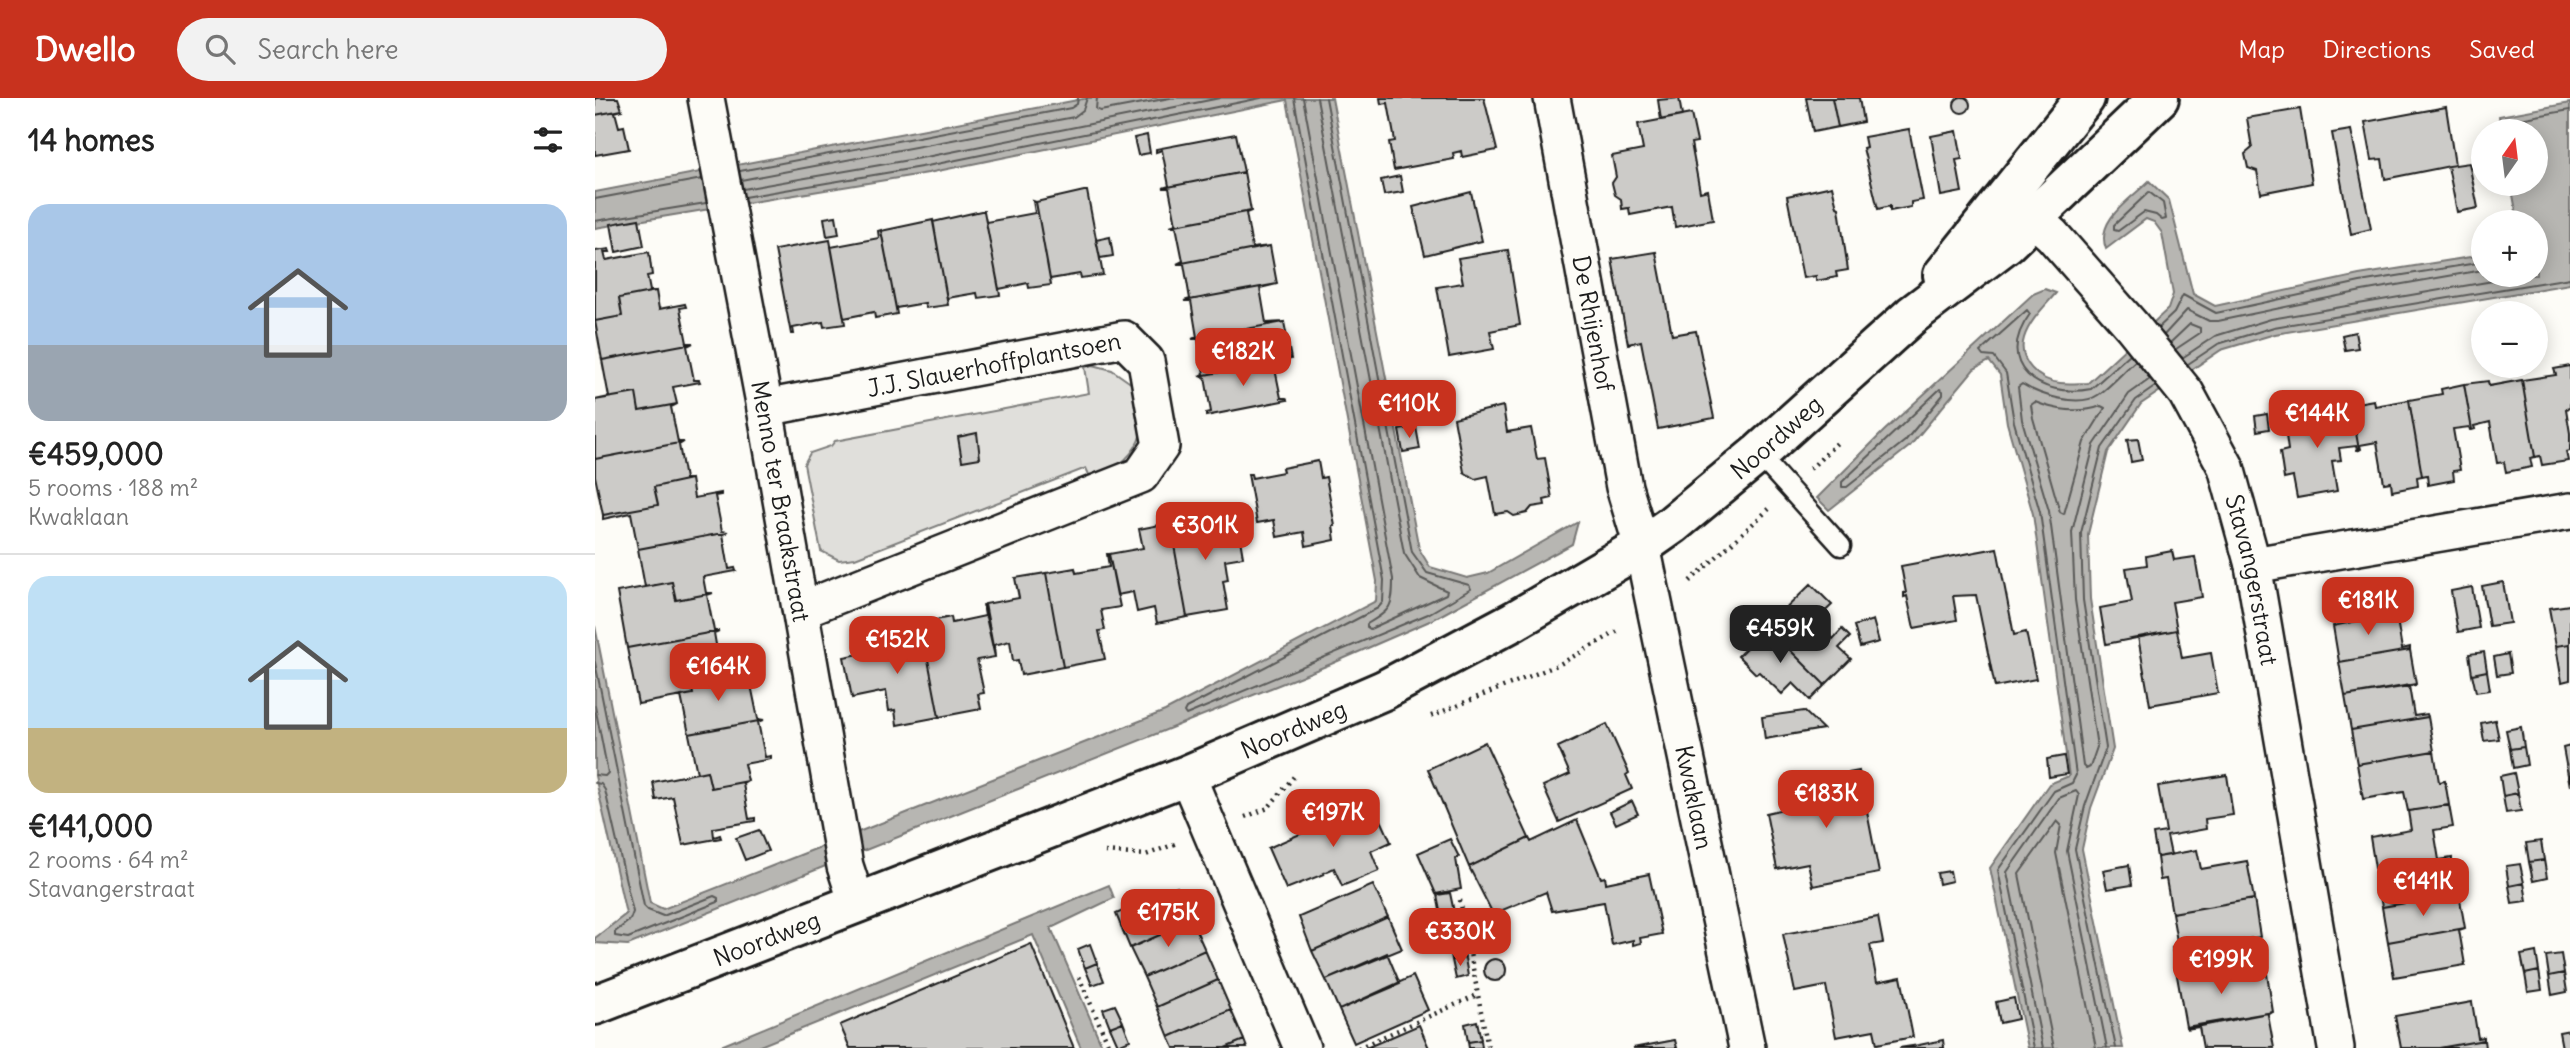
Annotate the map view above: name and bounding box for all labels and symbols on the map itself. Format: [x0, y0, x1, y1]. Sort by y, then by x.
north arrow [2471, 119, 2548, 196]
street label: De Rhijenhof [1566, 253, 1621, 395]
street label: J.J. Slauerhoffplantsoen [864, 325, 1123, 403]
pin: €182K [1194, 328, 1292, 388]
street label: Menno ter Braakstraat [745, 378, 817, 624]
pin: €110K [1360, 380, 1458, 440]
street label: Noordweg [1724, 389, 1828, 486]
pin: €144K [2268, 390, 2366, 450]
street label: Stavangerstraat [2219, 491, 2285, 667]
pin: €301K [1156, 503, 1254, 562]
pin: €181K [2319, 578, 2417, 637]
pin: €459K [1731, 606, 1829, 665]
pin: €152K [848, 616, 946, 676]
pin: €164K [669, 644, 767, 703]
street label: Noordweg [1236, 693, 1351, 765]
street label: Kwaklaan [1669, 743, 1720, 852]
pin: €183K [1777, 770, 1875, 830]
pin: €197K [1284, 790, 1382, 849]
pin: €141K [2374, 858, 2472, 918]
pin: €175K [1119, 890, 1217, 949]
street label: Noordweg [709, 904, 824, 973]
pin: €330K [1411, 908, 1509, 968]
pin: €199K [2172, 936, 2270, 996]

